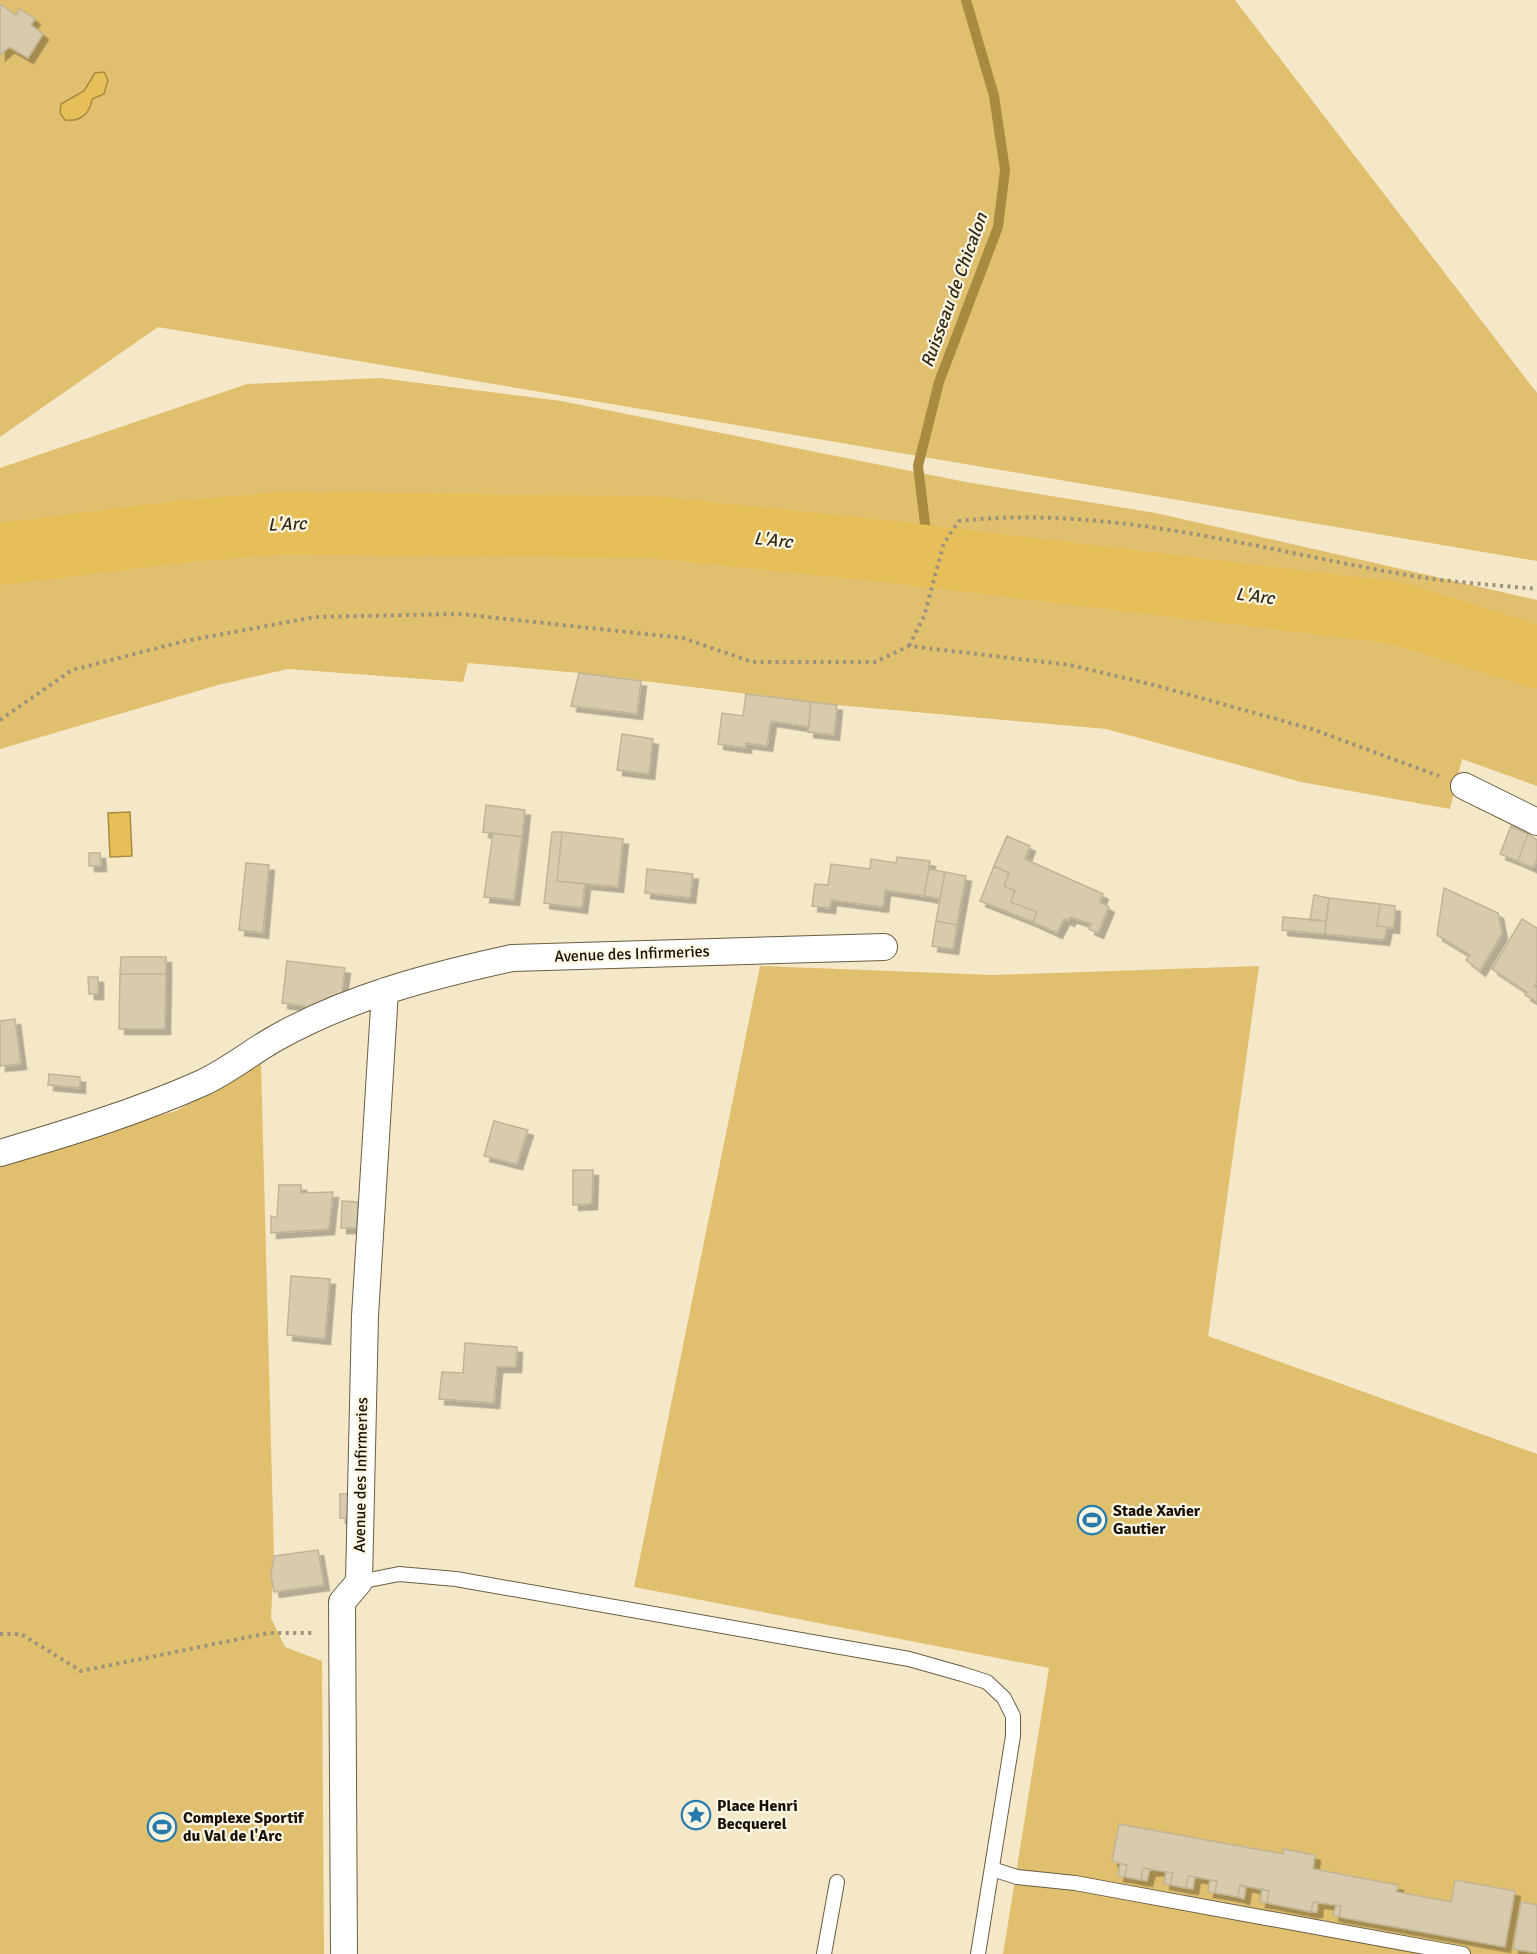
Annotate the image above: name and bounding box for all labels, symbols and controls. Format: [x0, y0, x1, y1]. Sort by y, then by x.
water label: Ruisseau de Chicalon [916, 209, 993, 370]
water label: L'Arc [267, 512, 308, 536]
water label: L'Arc [753, 527, 795, 553]
water label: L'Arc [1234, 583, 1277, 609]
street label: Avenue des Infirmeries [554, 941, 710, 967]
street label: Avenue des Infirmeries [350, 1397, 372, 1553]
place label: Stade Xavier Gautier [1113, 1501, 1201, 1539]
sports icon: Stade Xavier Gautier [1076, 1504, 1108, 1536]
place label: Place Henri Becquerel [717, 1796, 798, 1834]
place icon: Place Henri Becquerel [680, 1799, 712, 1831]
place label: Complexe Sportif du Val de l'Arc [183, 1808, 305, 1846]
sports icon: Complexe Sportif du Val de l'Arc [146, 1811, 178, 1843]

